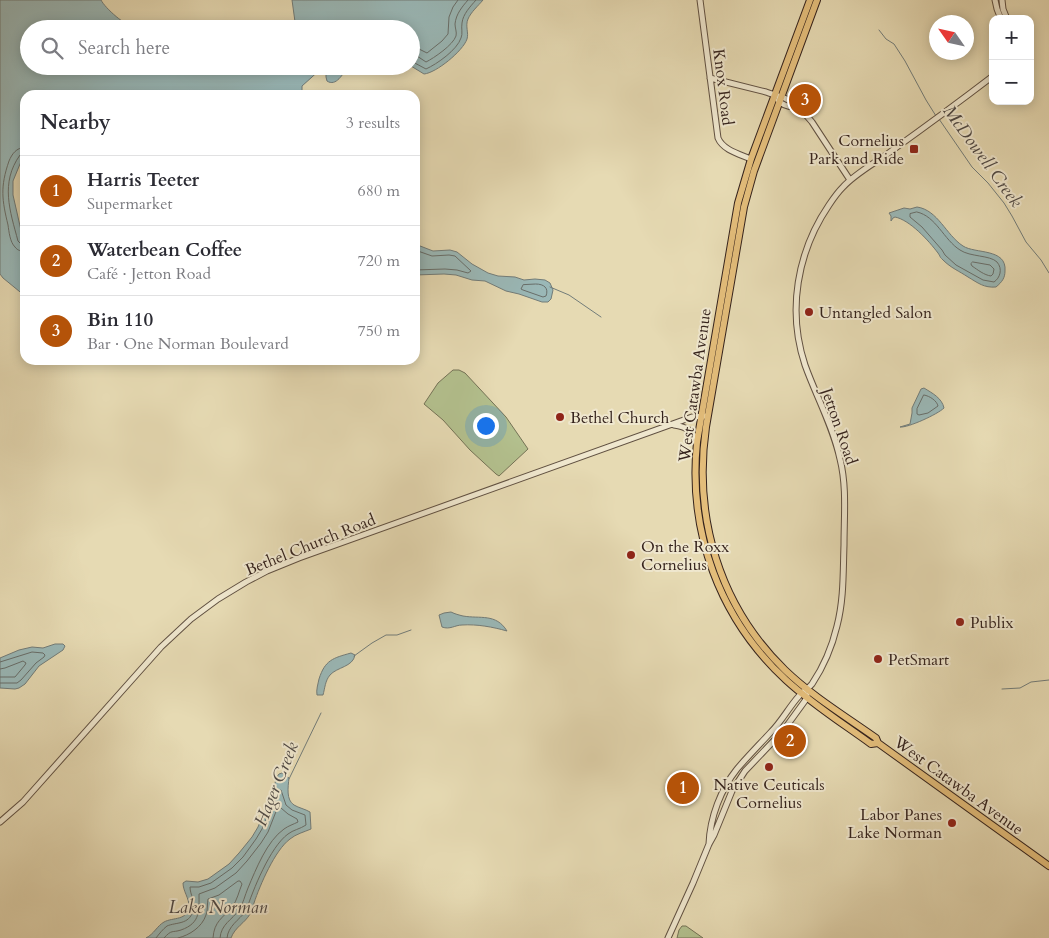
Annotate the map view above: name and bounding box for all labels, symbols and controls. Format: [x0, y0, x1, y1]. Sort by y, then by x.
north arrow [929, 15, 974, 60]
map controls [989, 15, 1034, 105]
button: + [989, 15, 1034, 60]
search box [20, 20, 420, 75]
icon: search [38, 34, 66, 62]
text: Search here [78, 35, 170, 61]
street label: Knox Road [707, 48, 739, 127]
button: − [989, 60, 1034, 105]
pin: 3 [789, 81, 821, 119]
water label: McDowell Creek [937, 100, 1028, 213]
text: Nearby [40, 108, 111, 137]
text: 3 results [346, 112, 400, 134]
place label: Cornelius Park and Ride [809, 130, 904, 170]
marker: Cornelius Park and Ride [908, 143, 920, 155]
text: Harris Teeter [87, 167, 199, 193]
text: 1 [52, 180, 60, 202]
text: 680 m [358, 180, 400, 202]
text: Supermarket [87, 193, 173, 215]
text: Waterbean Coffee [87, 237, 242, 263]
text: 2 [52, 250, 60, 272]
text: 720 m [358, 250, 400, 272]
text: Café · Jetton Road [87, 263, 211, 285]
place label: Untangled Salon [819, 302, 932, 324]
marker: Untangled Salon [803, 306, 815, 318]
text: Bin 110 [87, 307, 153, 333]
street label: West Catawba Avenue [673, 307, 717, 465]
text: 3 [52, 320, 60, 342]
text: 750 m [358, 320, 400, 342]
text: Bar · One Norman Boulevard [87, 333, 289, 355]
street label: Jetton Road [815, 383, 863, 468]
place label: Bethel Church [570, 407, 670, 429]
marker: Bethel Church [554, 411, 566, 423]
your location [473, 413, 499, 439]
street label: Bethel Church Road [242, 509, 379, 581]
place label: On the Roxx Cornelius [641, 536, 729, 576]
marker: On the Roxx Cornelius [625, 549, 637, 561]
place label: Publix [970, 612, 1013, 634]
marker: Publix [954, 616, 966, 628]
place label: PetSmart [888, 649, 949, 671]
marker: PetSmart [872, 653, 884, 665]
pin: 2 [774, 722, 806, 760]
street label: West Catawba Avenue [888, 731, 1028, 840]
water label: Hager Creek [248, 738, 305, 830]
marker: Native Ceuticals Cornelius [763, 761, 775, 773]
pin: 1 [667, 769, 699, 807]
place label: Native Ceuticals Cornelius [713, 774, 825, 814]
place label: Labor Panes Lake Norman [848, 804, 942, 844]
marker: Labor Panes Lake Norman [946, 817, 958, 829]
water label: Lake Norman [169, 895, 268, 920]

